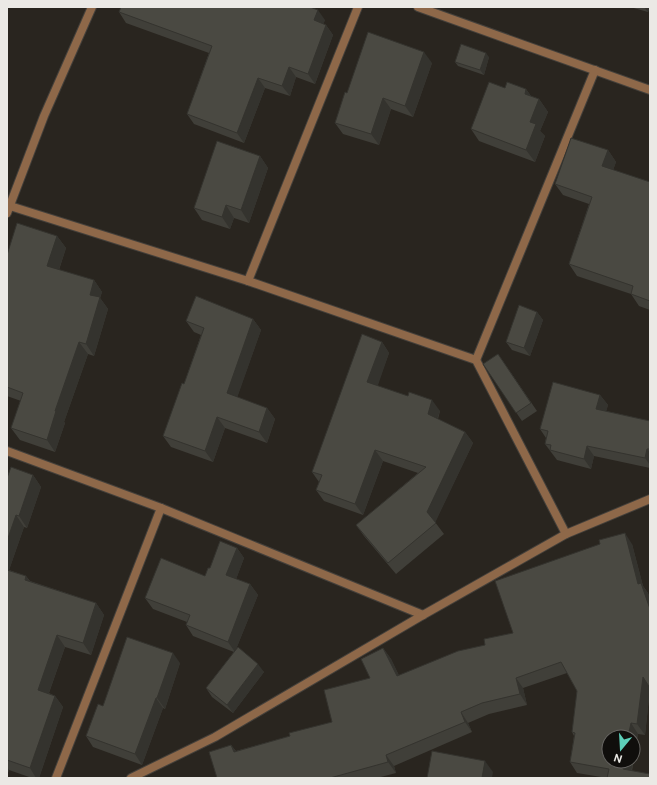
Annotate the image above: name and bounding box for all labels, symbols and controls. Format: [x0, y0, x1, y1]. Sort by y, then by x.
north arrow [601, 729, 641, 769]
text: N [612, 751, 624, 766]

